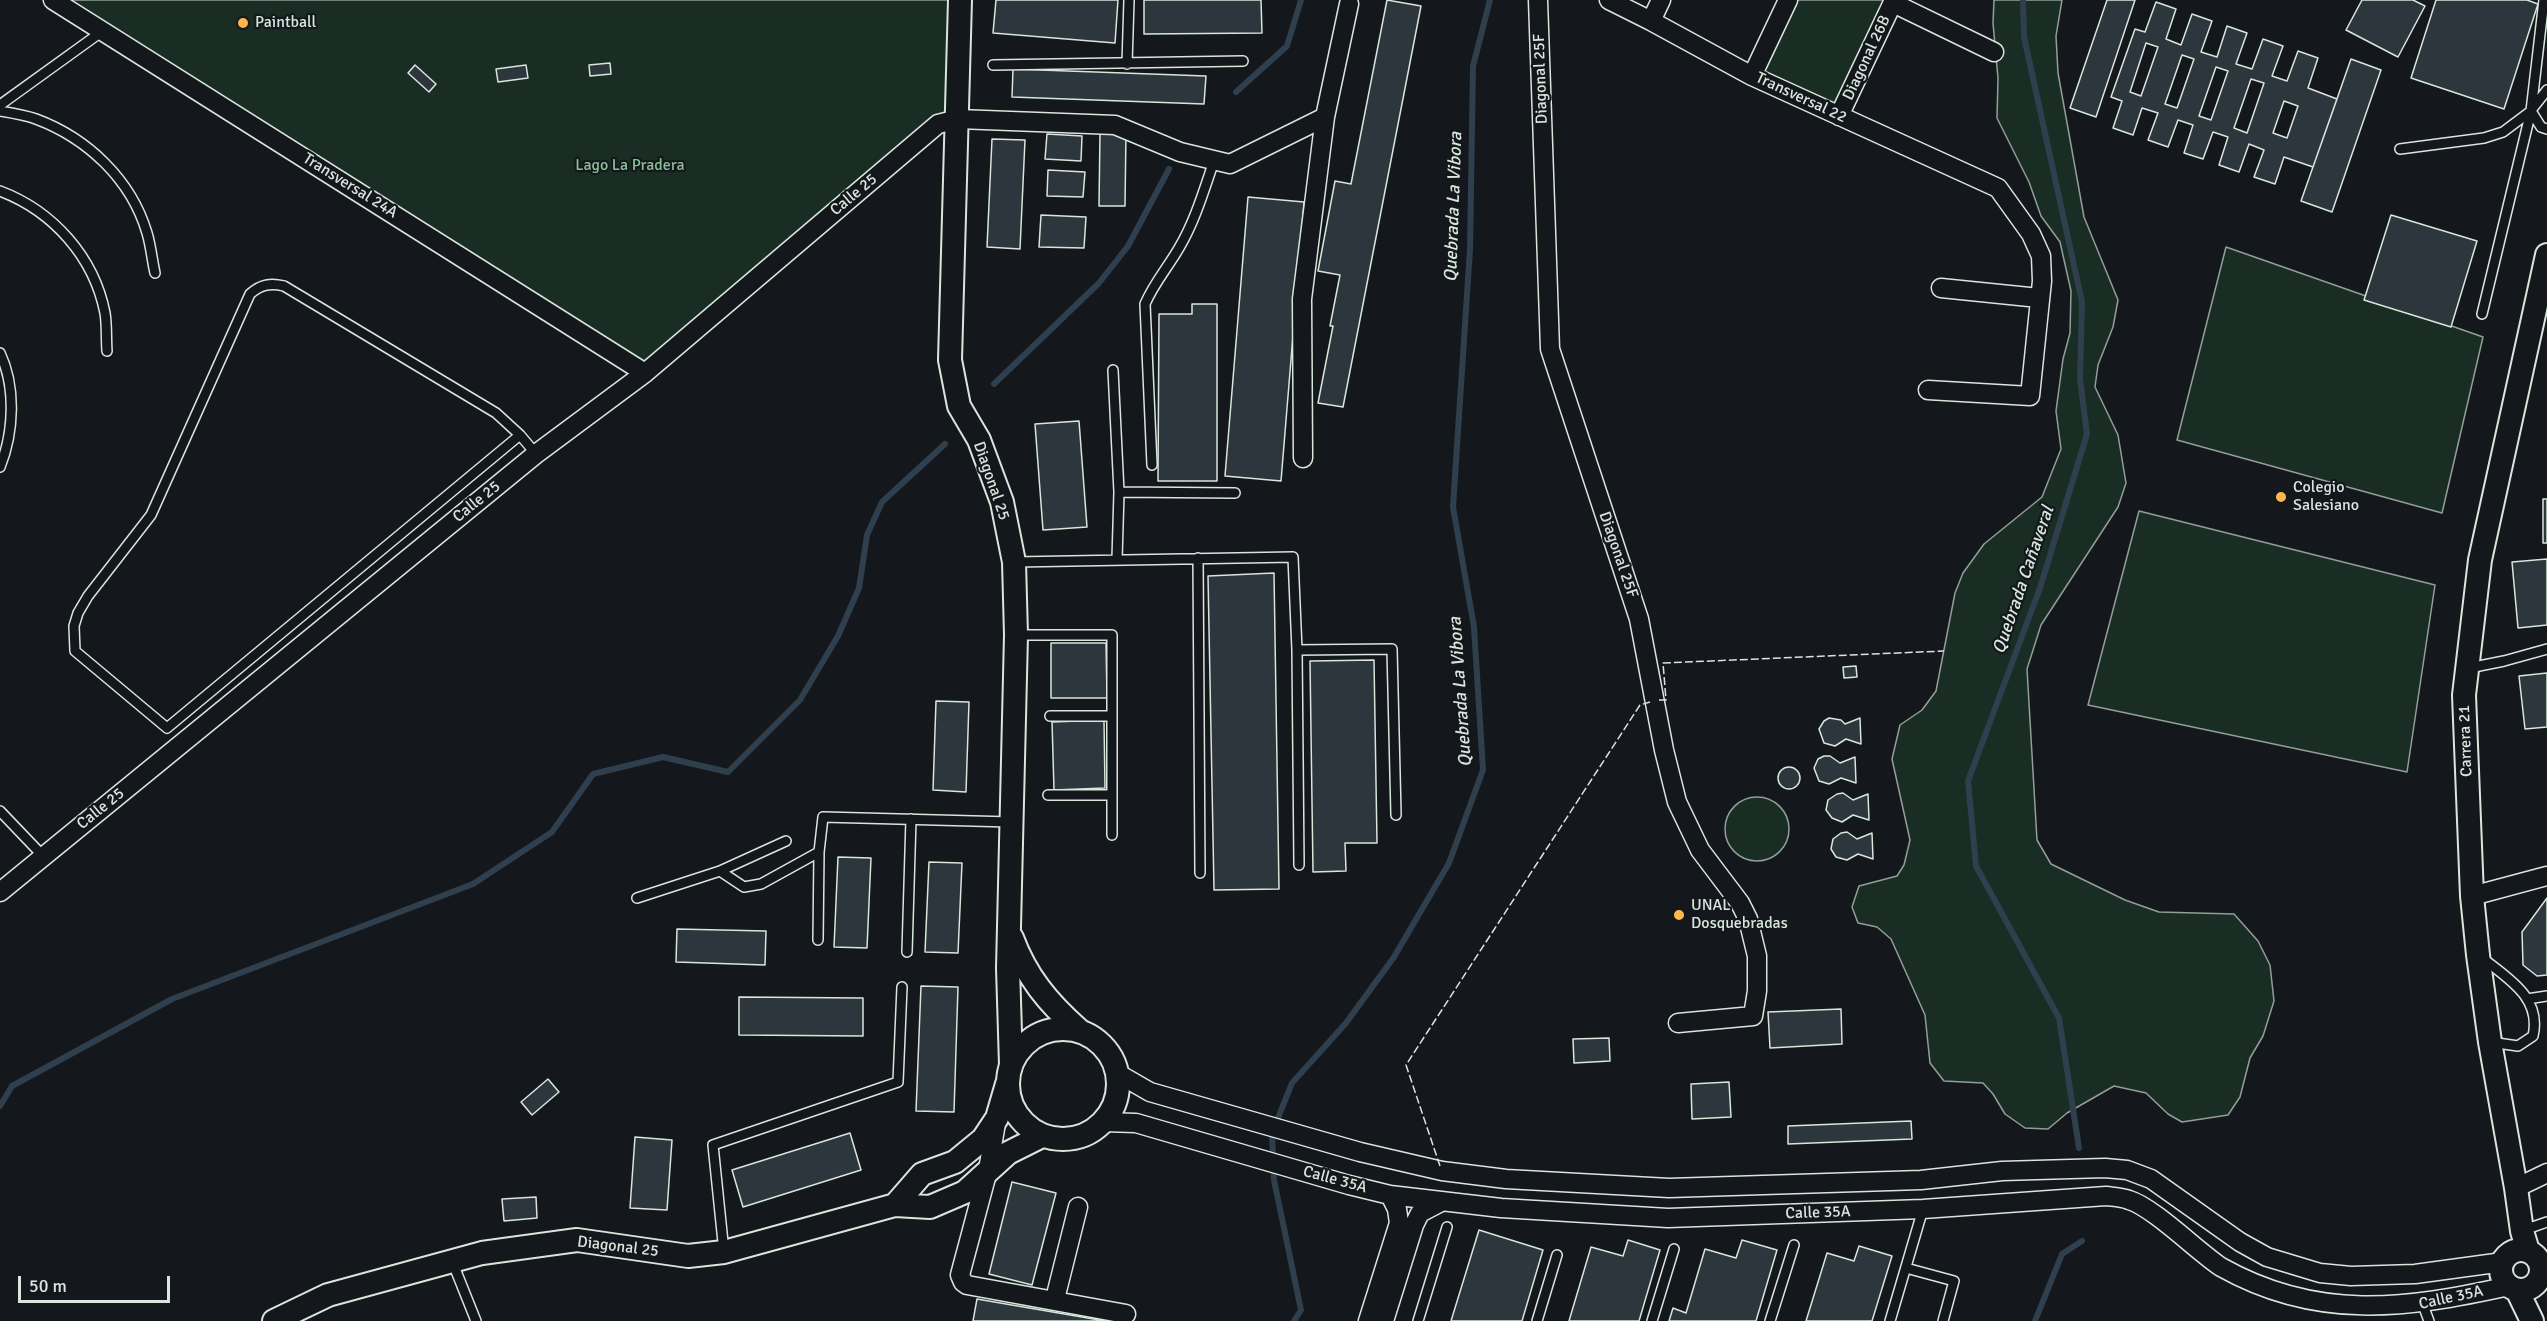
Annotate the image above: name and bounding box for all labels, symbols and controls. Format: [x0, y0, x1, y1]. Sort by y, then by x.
street label: Diagonal 26B [1839, 12, 1895, 104]
place label: Paintball [255, 13, 316, 33]
marker: Paintball [236, 16, 250, 30]
street label: Diagonal 25F [1530, 34, 1552, 124]
street label: Transversal 22 [1752, 69, 1850, 127]
water label: Quebrada La Vibora [1441, 132, 1467, 282]
street label: Transversal 24A [299, 149, 401, 223]
park label: Lago La Pradera [575, 156, 685, 176]
street label: Calle 25 [827, 170, 881, 220]
street label: Diagonal 25 [969, 439, 1013, 523]
street label: Calle 25 [449, 477, 505, 527]
place label: Colegio Salesiano [2293, 478, 2359, 516]
marker: Colegio Salesiano [2274, 490, 2288, 504]
water label: Quebrada Cañaveral [1989, 503, 2059, 657]
street label: Diagonal 25F [1594, 509, 1642, 601]
water label: Quebrada La Vibora [1445, 616, 1477, 768]
street label: Carrera 21 [2455, 705, 2477, 777]
street label: Calle 25 [73, 784, 129, 834]
place label: UNAL Dosquebradas [1691, 896, 1788, 934]
marker: UNAL Dosquebradas [1672, 908, 1686, 922]
street label: Calle 35A [1301, 1162, 1369, 1198]
street label: Calle 35A [1785, 1202, 1851, 1224]
street label: Diagonal 25 [576, 1232, 660, 1262]
scale bar [21, 1264, 172, 1302]
text: 50 m [29, 1275, 67, 1297]
street label: Calle 35A [2417, 1282, 2485, 1314]

